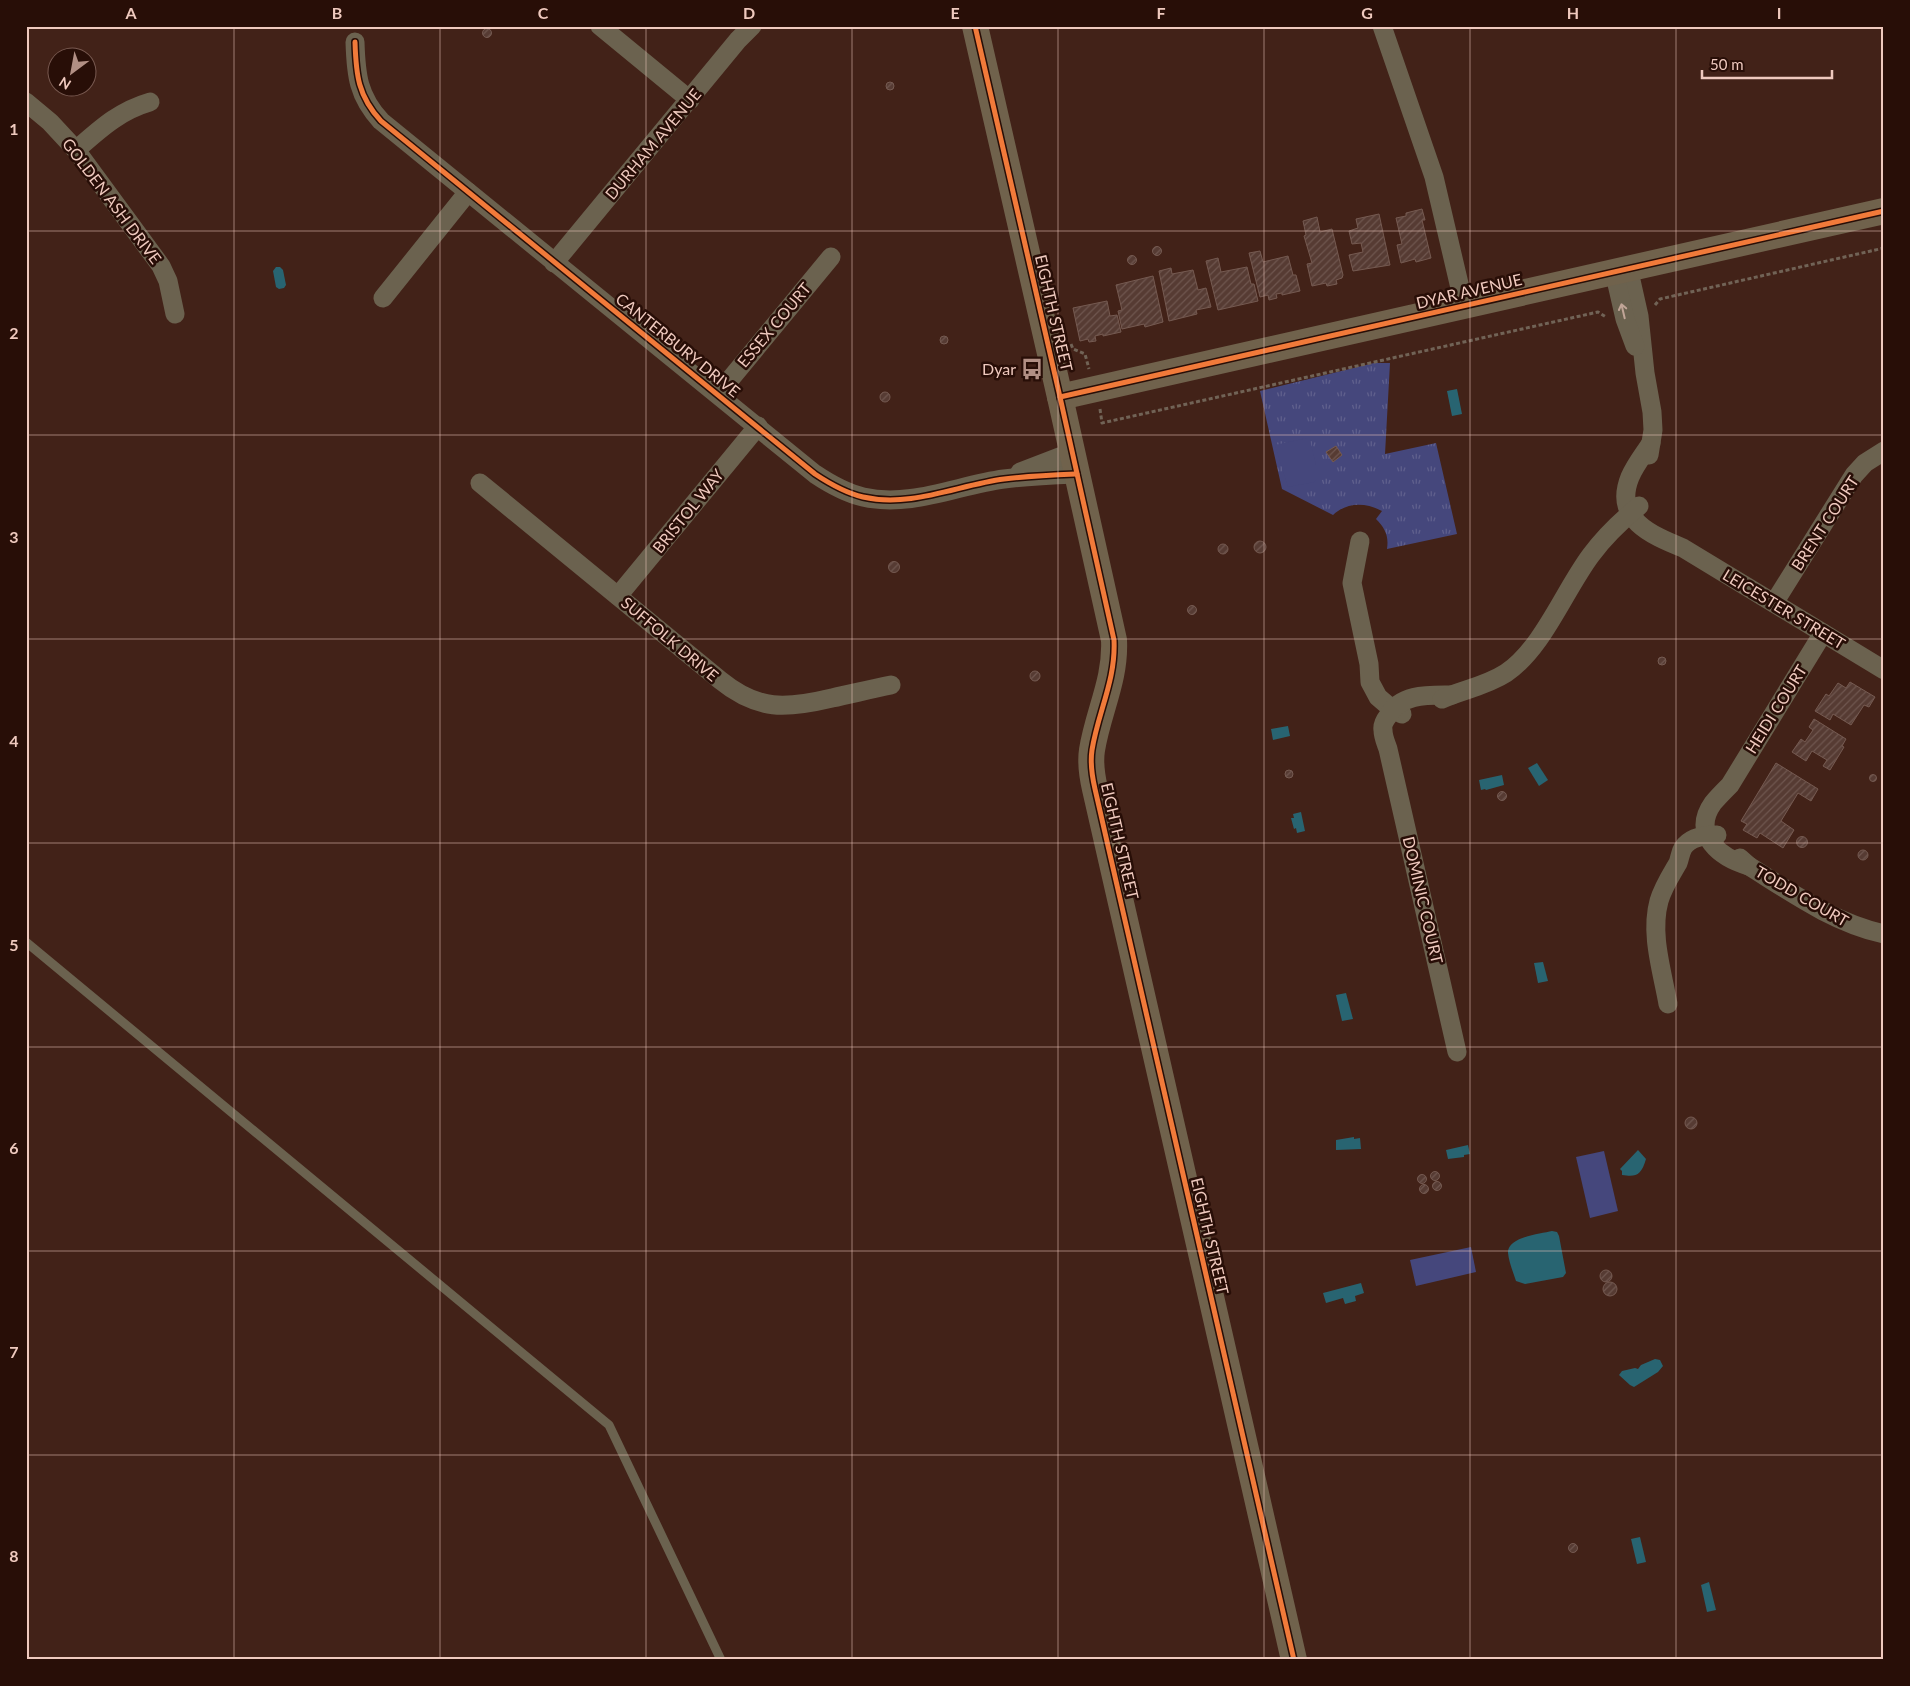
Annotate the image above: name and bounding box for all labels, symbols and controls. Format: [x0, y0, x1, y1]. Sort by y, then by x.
text: A [124, 3, 137, 22]
text: B [332, 3, 342, 22]
text: C [538, 3, 549, 22]
text: D [743, 3, 755, 22]
text: E [950, 3, 960, 22]
text: F [1156, 3, 1166, 22]
text: G [1361, 3, 1373, 22]
text: H [1567, 3, 1579, 22]
text: I [1777, 3, 1781, 22]
north arrow [48, 48, 98, 98]
scale bar [1702, 48, 1832, 80]
text: 50 m [1710, 55, 1744, 73]
text: N [56, 73, 74, 94]
street label: DURHAM AVENUE [601, 84, 704, 203]
text: 1 [9, 119, 19, 138]
street label: GOLDEN ASH DRIVE [59, 134, 166, 267]
street label: EIGHTH STREET [1032, 253, 1077, 374]
street label: DYAR AVENUE [1414, 269, 1524, 312]
street label: ESSEX COURT [733, 278, 815, 371]
street label: CANTERBURY DRIVE [612, 289, 744, 401]
one-way arrow [1618, 303, 1627, 319]
text: 2 [9, 323, 19, 342]
bus stop icon: Dyar [1019, 356, 1045, 382]
place label: Dyar [982, 359, 1016, 378]
street label: BRISTOL WAY [648, 465, 727, 556]
street label: BRENT COURT [1787, 471, 1863, 574]
text: 3 [9, 527, 19, 546]
street label: LEICESTER STREET [1720, 565, 1849, 653]
street label: SUFFOLK DRIVE [618, 592, 723, 685]
street label: HEIDI COURT [1741, 660, 1811, 757]
text: 4 [9, 731, 19, 750]
street label: EIGHTH STREET [1098, 781, 1143, 902]
street label: DOMINIC COURT [1400, 834, 1447, 966]
street label: TODD COURT [1752, 861, 1853, 930]
text: 5 [9, 935, 19, 954]
text: 6 [9, 1138, 19, 1157]
street label: EIGHTH STREET [1188, 1176, 1233, 1297]
text: 7 [9, 1342, 19, 1361]
text: 8 [9, 1546, 19, 1565]

